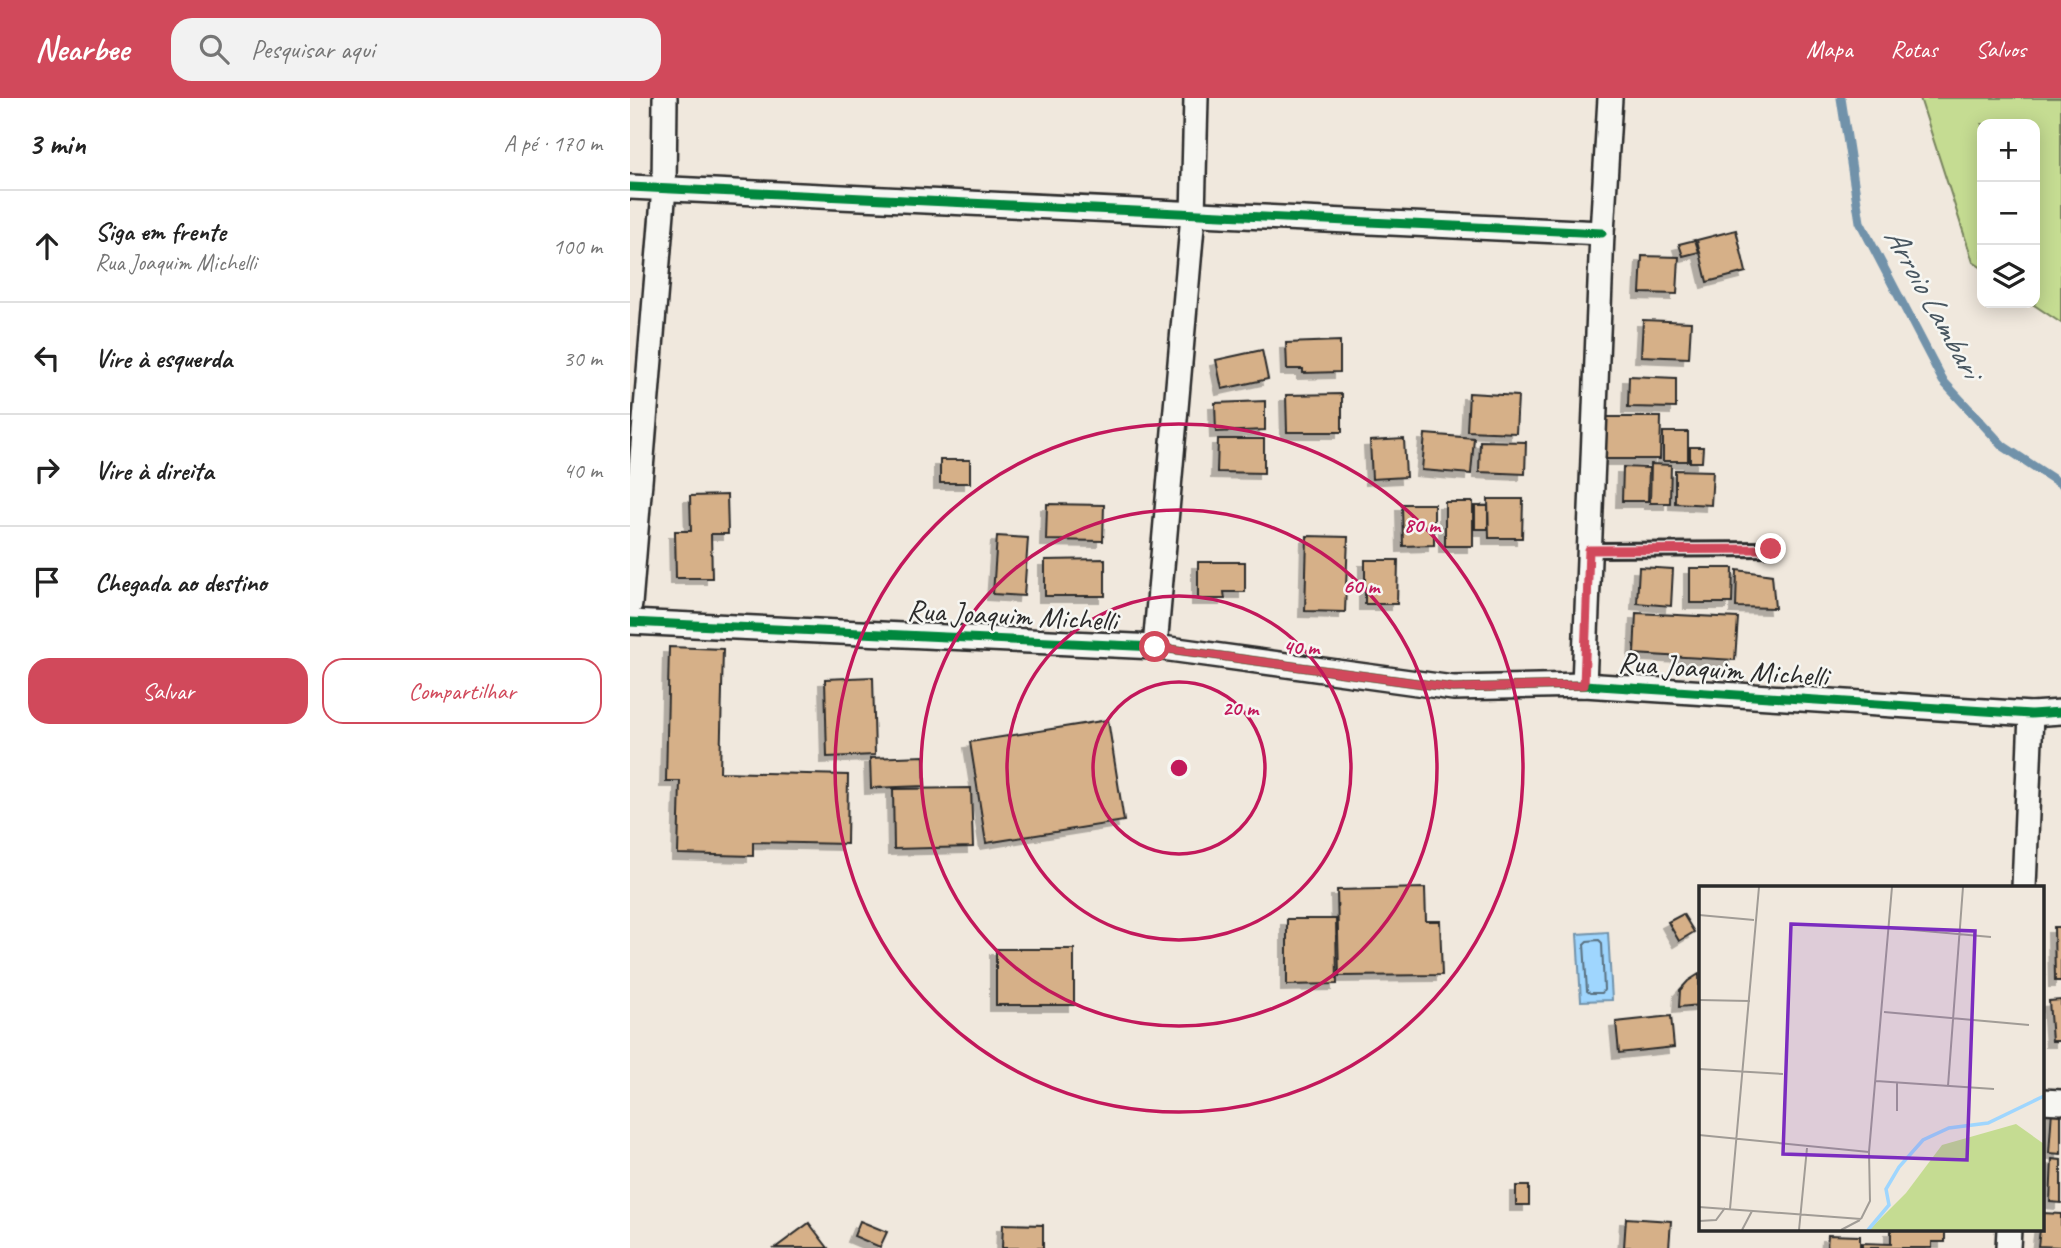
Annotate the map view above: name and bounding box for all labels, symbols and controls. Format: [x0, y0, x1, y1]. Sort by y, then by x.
search box [171, 18, 661, 81]
text: Nearbee [35, 28, 129, 70]
icon: search [195, 30, 233, 68]
text: Pesquisar aqui [251, 33, 375, 66]
text: Mapa [1806, 34, 1853, 64]
text: Rotas [1891, 34, 1937, 64]
text: Salvos [1975, 34, 2026, 64]
map controls [1977, 119, 2040, 308]
button: + [1977, 119, 2040, 182]
text: 3 min [28, 125, 85, 163]
text: A pé · 170 m [504, 129, 602, 158]
button: − [1977, 182, 2040, 245]
text: Siga em frente [95, 215, 226, 248]
water label: Arroio Lambari [1875, 220, 1995, 391]
icon: ahead [28, 227, 66, 265]
text: 100 m [553, 232, 602, 261]
button: layers [1977, 245, 2040, 308]
text: Rua Joaquim Michelli [95, 248, 256, 277]
icon: left [28, 339, 66, 377]
text: Vire à esquerda [95, 342, 232, 375]
text: 30 m [563, 344, 602, 373]
icon: right [28, 451, 66, 489]
text: Vire à direita [95, 454, 214, 487]
text: 40 m [563, 456, 602, 485]
text: 80 m [1404, 512, 1442, 538]
route end [1755, 533, 1786, 564]
icon: arrive [28, 563, 66, 601]
text: Chegada ao destino [95, 566, 267, 599]
text: 60 m [1343, 573, 1381, 599]
street label: Rua Joaquim Michelli [906, 591, 1121, 640]
route start [1139, 631, 1170, 662]
text: 40 m [1283, 634, 1321, 660]
street label: Rua Joaquim Michelli [1617, 643, 1833, 696]
button: Salvar [28, 658, 308, 724]
button: Compartilhar [322, 658, 602, 724]
text: 20 m [1222, 695, 1260, 721]
centre of rings [1167, 756, 1191, 780]
inset map [1699, 886, 2044, 1230]

